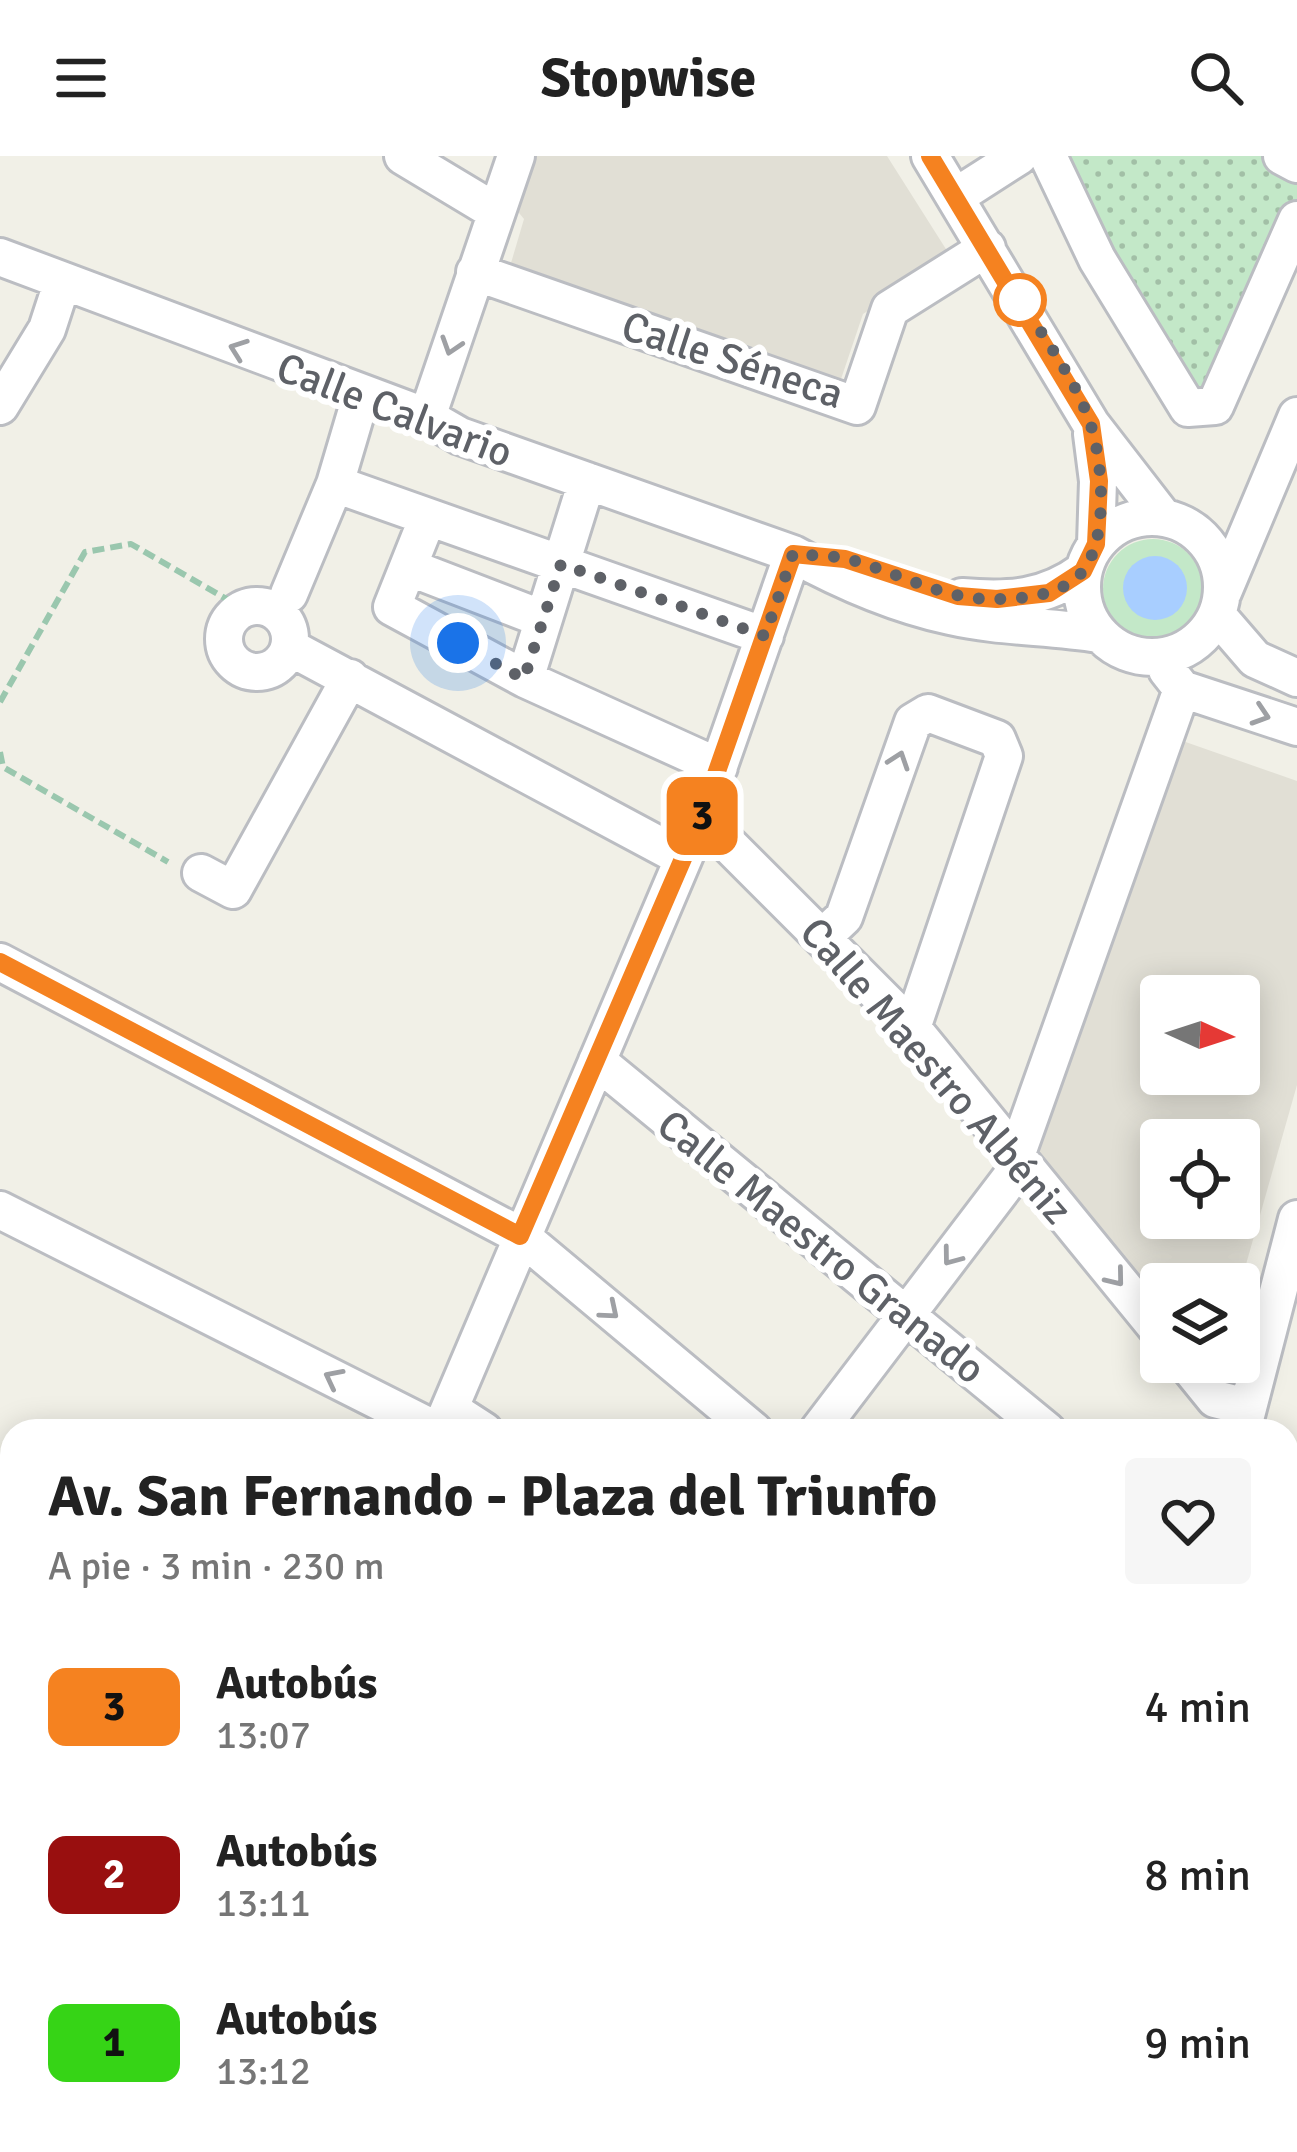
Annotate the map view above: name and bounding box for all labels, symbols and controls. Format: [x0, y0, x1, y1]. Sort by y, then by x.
icon: menu [48, 45, 114, 111]
text: Stopwise [541, 45, 756, 112]
icon: search [1183, 45, 1249, 111]
unlabelled marker [995, 275, 1045, 325]
street label: Calle Séneca [615, 301, 850, 420]
one-way arrow [440, 335, 465, 356]
one-way arrow [229, 339, 250, 363]
street label: Calle Calvario [269, 342, 520, 479]
your location [428, 613, 488, 673]
one-way arrow [1250, 701, 1271, 726]
one-way arrow [885, 751, 909, 772]
line badge: 3 [663, 777, 741, 855]
text: 3 [691, 790, 713, 841]
street label: Calle Maestro Albéniz [789, 907, 1083, 1235]
north arrow [1140, 975, 1260, 1095]
map controls [1140, 975, 1260, 1383]
street label: Calle Maestro Granado [647, 1099, 995, 1395]
button: locate [1140, 1119, 1260, 1239]
one-way arrow [944, 1243, 966, 1265]
button: layers [1140, 1263, 1260, 1383]
one-way arrow [1102, 1264, 1123, 1286]
one-way arrow [596, 1296, 618, 1318]
one-way arrow [324, 1369, 345, 1393]
button: heart [1125, 1458, 1251, 1584]
text: Av. San Fernando - Plaza del Triunfo [48, 1461, 937, 1532]
text: A pie · 3 min · 230 m [48, 1542, 385, 1590]
text: Autobús [216, 1656, 377, 1711]
text: 4 min [1144, 1680, 1251, 1735]
text: 3 [103, 1681, 125, 1732]
text: 13:07 [216, 1711, 311, 1759]
text: Autobús [216, 1824, 377, 1879]
text: 8 min [1144, 1848, 1251, 1903]
text: 2 [103, 1849, 125, 1900]
text: 13:11 [216, 1879, 311, 1927]
text: Autobús [216, 1992, 377, 2047]
text: 9 min [1144, 2016, 1251, 2071]
text: 1 [103, 2017, 125, 2068]
text: 13:12 [216, 2047, 311, 2095]

